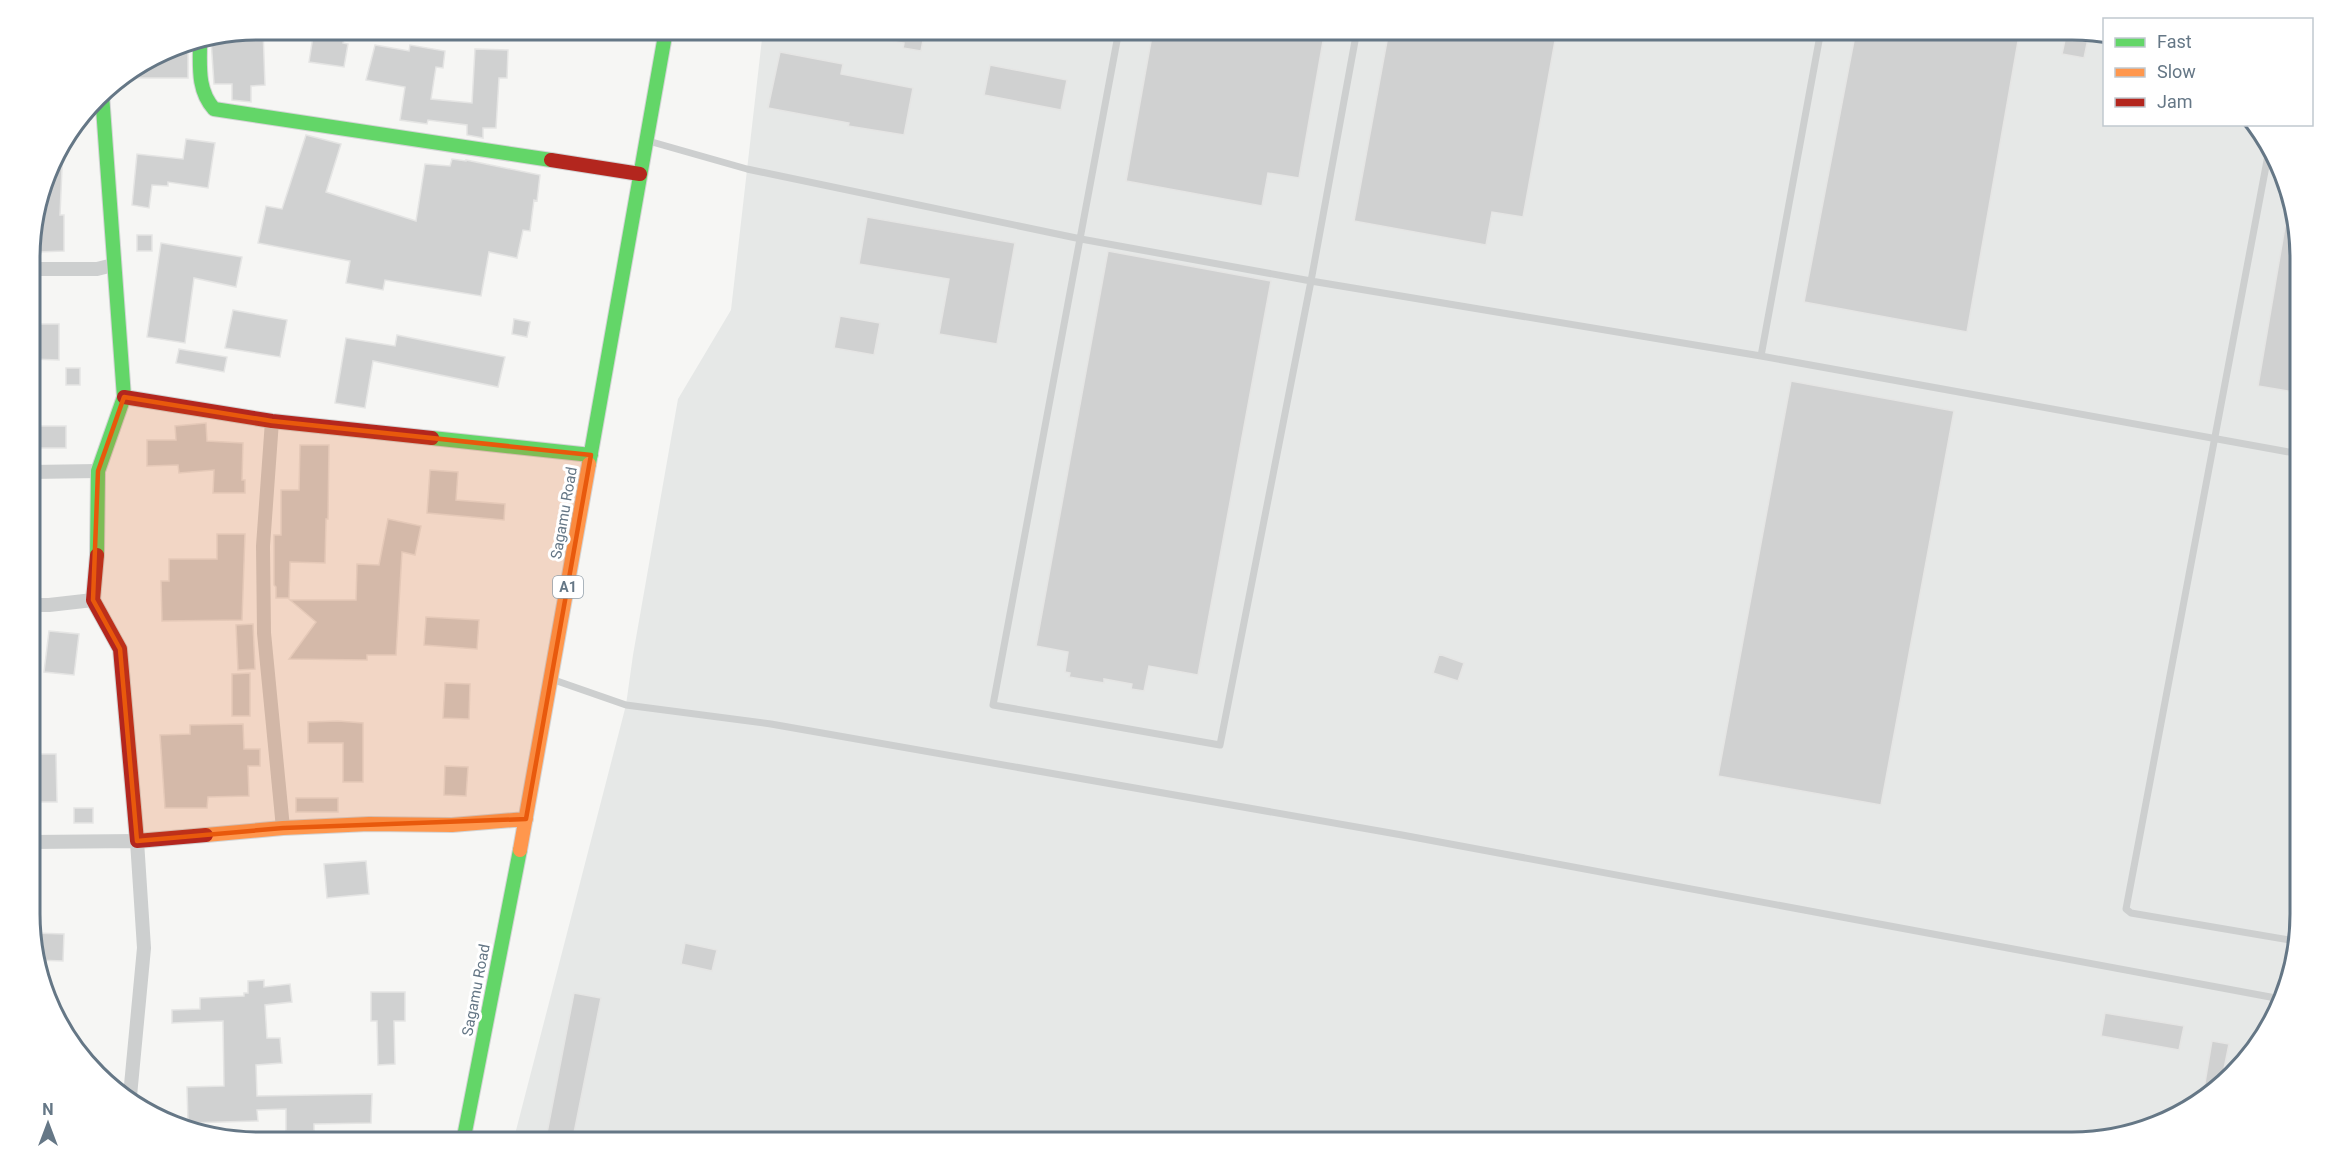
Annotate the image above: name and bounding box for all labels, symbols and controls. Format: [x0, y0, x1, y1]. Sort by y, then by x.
legend [2103, 18, 2313, 126]
text: Fast [2157, 31, 2192, 52]
text: Slow [2157, 61, 2196, 82]
text: Jam [2157, 91, 2193, 112]
street label: Sagamu Road [547, 466, 581, 560]
road number: A1 [553, 576, 583, 598]
street label: Sagamu Road [458, 943, 494, 1037]
north arrow [18, 1094, 78, 1154]
text: N [42, 1100, 54, 1119]

